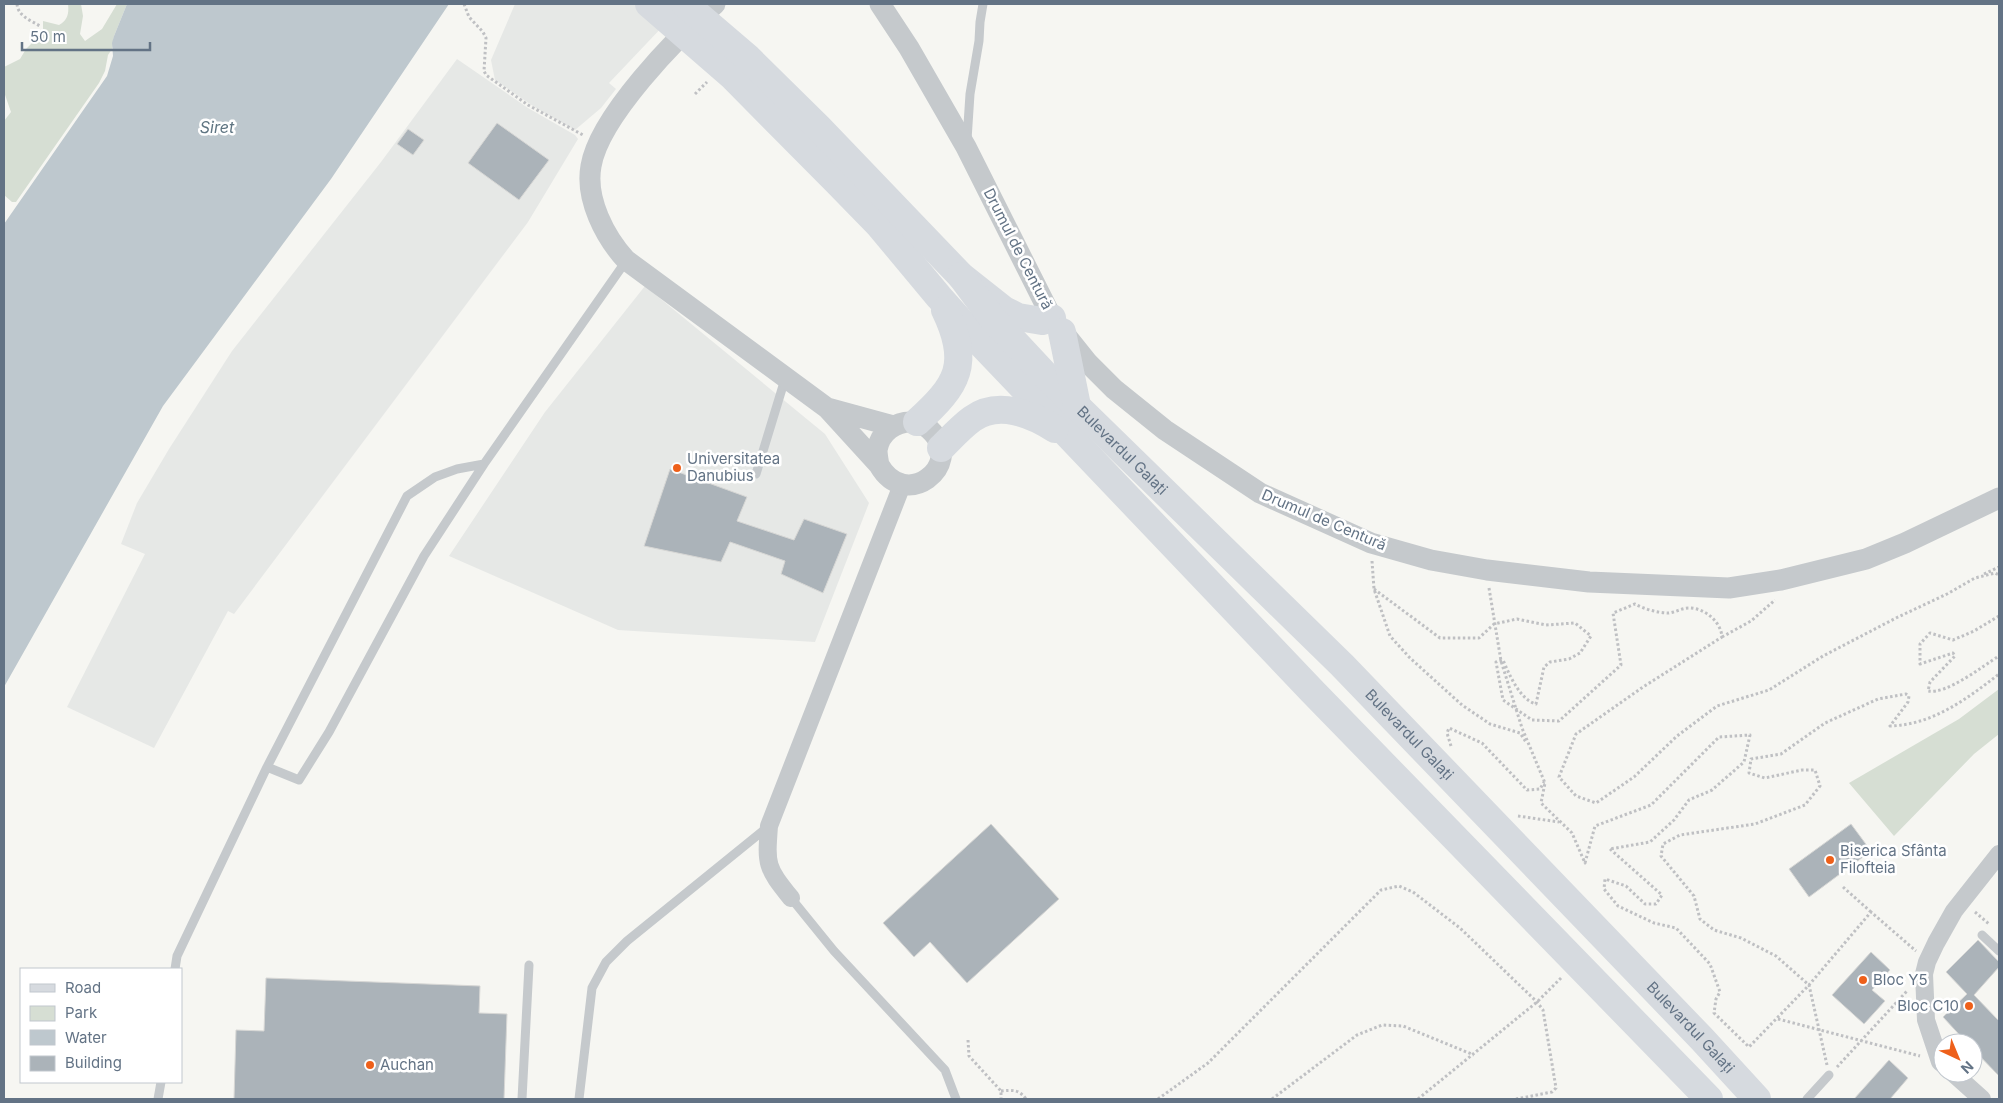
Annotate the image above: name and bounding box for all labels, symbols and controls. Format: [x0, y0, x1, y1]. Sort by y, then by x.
scale bar [22, 20, 150, 52]
text: 50 m [30, 27, 66, 46]
water label: Siret [200, 117, 235, 137]
street label: Drumul de Centură [980, 185, 1057, 313]
street label: Bulevardul Galați [1073, 402, 1172, 499]
place label: Universitatea Danubius [687, 449, 780, 485]
marker: Universitatea Danubius [671, 462, 683, 474]
street label: Drumul de Centură [1259, 485, 1389, 554]
street label: Bulevardul Galați [1361, 685, 1458, 784]
place label: Biserica Sfânta Filofteia [1840, 841, 1947, 877]
marker: Biserica Sfânta Filofteia [1824, 854, 1836, 866]
legend [20, 968, 182, 1083]
place label: Bloc Y5 [1873, 970, 1928, 989]
marker: Bloc Y5 [1857, 974, 1869, 986]
street label: Bulevardul Galați [1643, 977, 1739, 1077]
text: Road [65, 978, 101, 997]
place label: Bloc C10 [1897, 996, 1959, 1015]
marker: Bloc C10 [1963, 1000, 1975, 1012]
text: Park [65, 1003, 98, 1022]
text: Water [65, 1028, 107, 1047]
north arrow [1933, 1033, 1983, 1083]
text: Building [65, 1053, 122, 1072]
place label: Auchan [380, 1055, 434, 1074]
text: N [1958, 1058, 1977, 1078]
marker: Auchan [364, 1059, 376, 1071]

